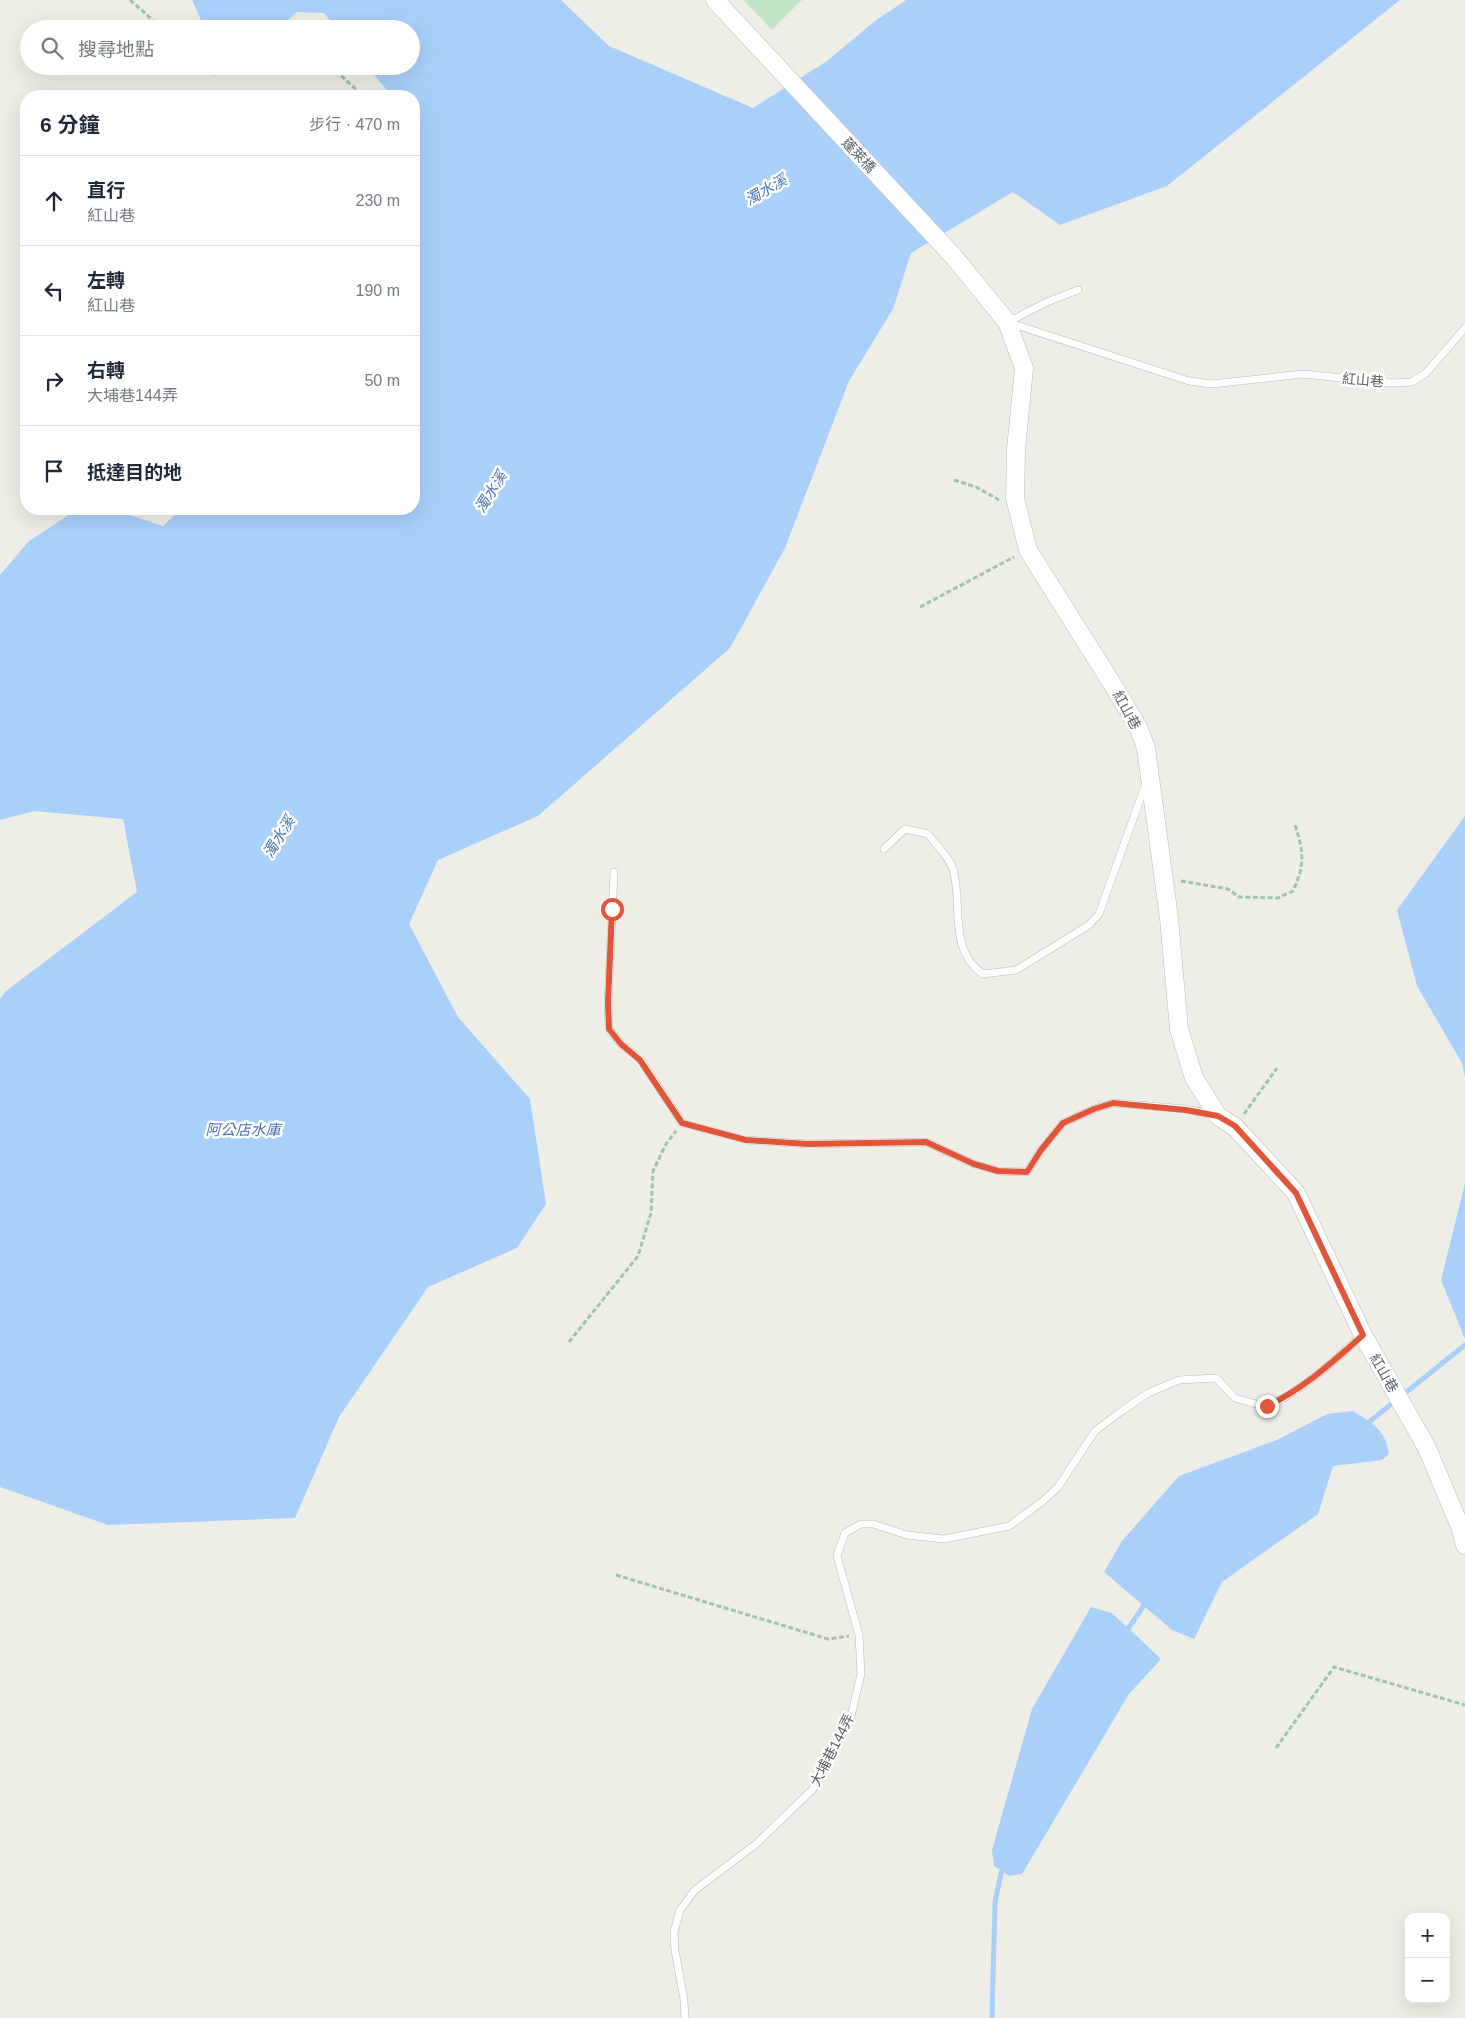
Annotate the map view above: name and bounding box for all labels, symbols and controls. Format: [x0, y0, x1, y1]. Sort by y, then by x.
search box [20, 20, 420, 75]
icon: search [38, 34, 66, 62]
text: 搜尋地點 [78, 39, 154, 60]
text: 6 分鐘 [40, 113, 100, 136]
text: 步行 · 470 m [309, 116, 400, 133]
street label: 蓬萊橋 [839, 134, 879, 176]
water label: 濁水溪 [742, 170, 791, 208]
text: 直行 [87, 180, 125, 201]
icon: ahead [40, 187, 68, 215]
text: 230 m [356, 192, 400, 209]
text: 紅山巷 [87, 207, 135, 224]
text: 左轉 [87, 270, 125, 291]
icon: left [40, 277, 68, 305]
text: 190 m [356, 282, 400, 299]
text: 紅山巷 [87, 297, 135, 314]
text: 右轉 [87, 360, 125, 381]
icon: right [40, 367, 68, 395]
street label: 紅山巷 [1341, 370, 1385, 390]
text: 50 m [364, 372, 400, 389]
text: 大埔巷144弄 [87, 387, 178, 404]
icon: arrive [40, 457, 68, 485]
text: 抵達目的地 [87, 462, 182, 483]
water label: 濁水溪 [471, 466, 511, 515]
street label: 紅山巷 [1110, 688, 1144, 732]
water label: 濁水溪 [259, 811, 299, 860]
route start [601, 898, 624, 921]
water label: 阿公店水庫 [205, 1121, 283, 1138]
street label: 紅山巷 [1367, 1351, 1401, 1395]
route end [1256, 1395, 1279, 1418]
street label: 大埔巷144弄 [807, 1711, 857, 1789]
map controls [1405, 1913, 1450, 2003]
button: + [1405, 1913, 1450, 1958]
button: − [1405, 1958, 1450, 2003]

